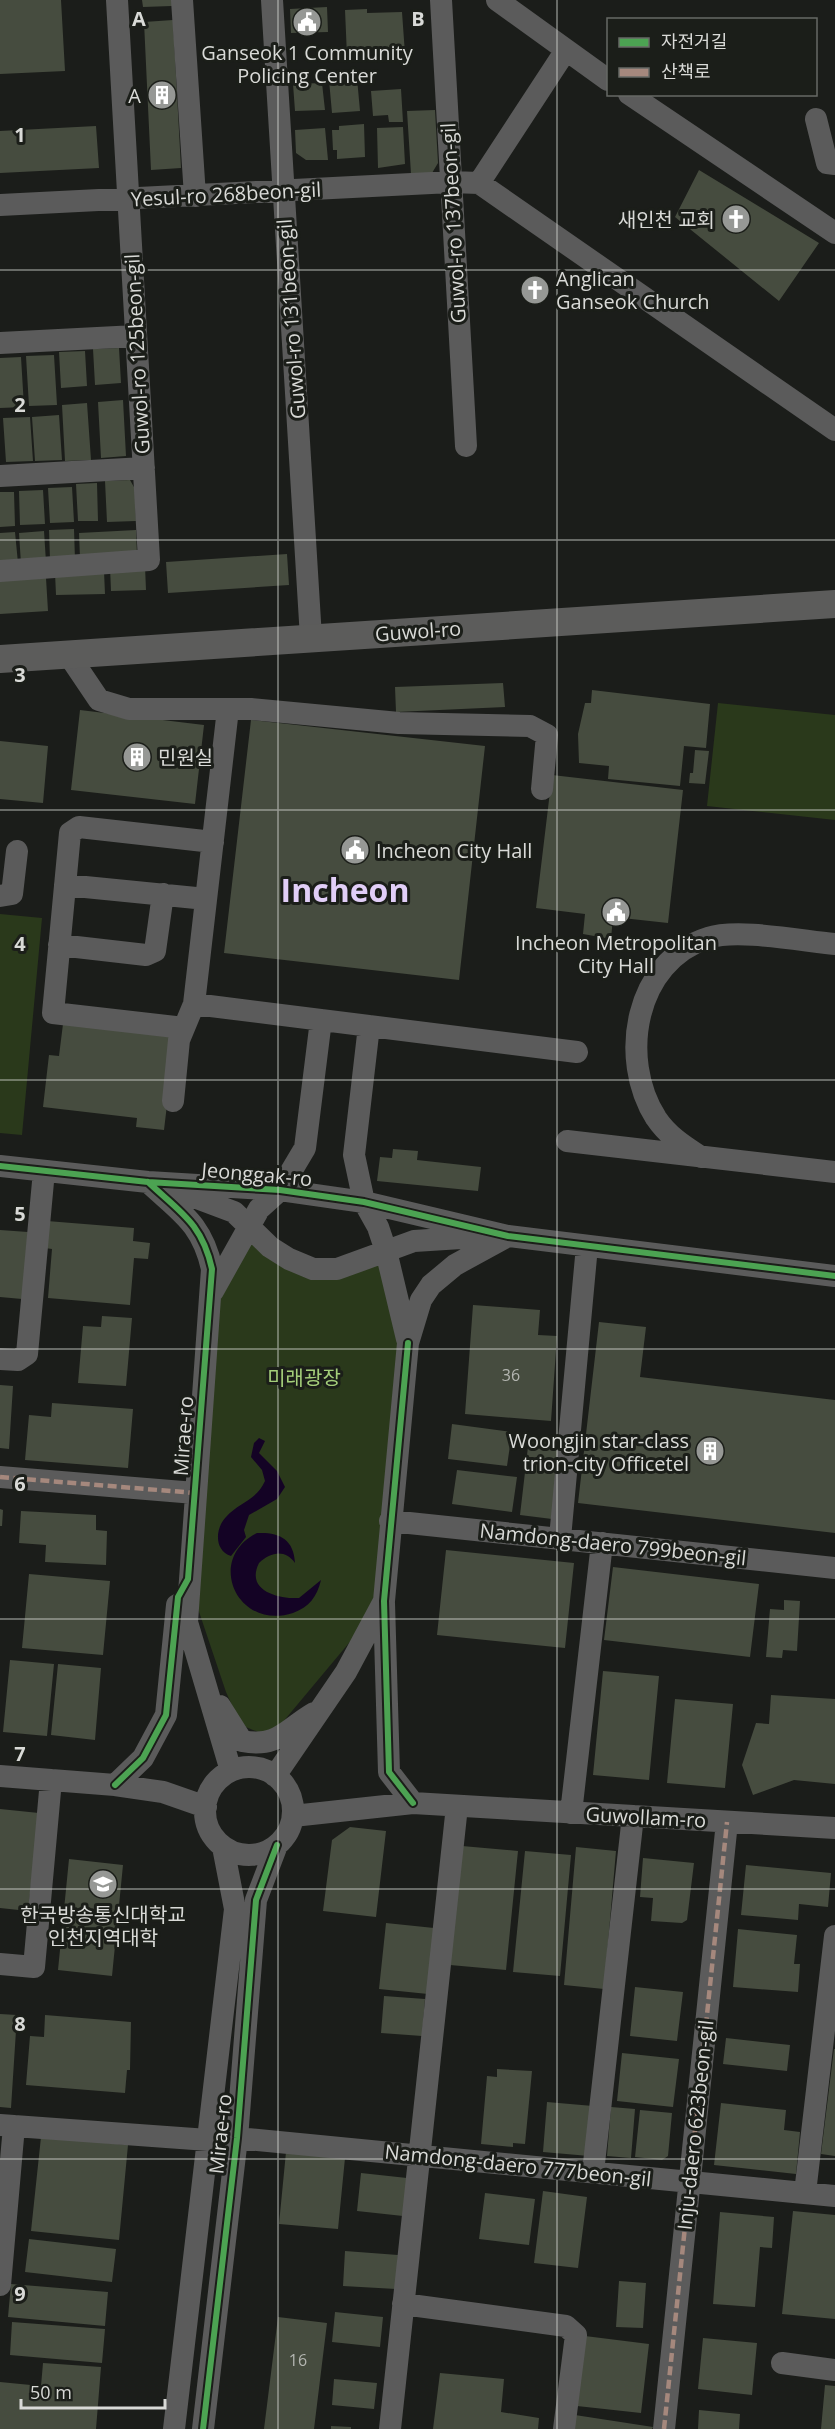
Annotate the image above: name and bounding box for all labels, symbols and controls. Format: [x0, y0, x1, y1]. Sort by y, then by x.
text: A [132, 5, 146, 32]
text: B [411, 5, 425, 32]
public building icon: Ganseok 1 Community Policing Center [291, 6, 323, 38]
legend [607, 18, 817, 96]
text: 자전거길 [661, 29, 727, 53]
place label: Ganseok 1 Community Policing Center [201, 39, 414, 89]
text: 산책로 [661, 59, 711, 83]
building icon: A [146, 79, 178, 111]
place label: A [128, 82, 141, 109]
text: 1 [14, 121, 26, 148]
street label: Guwol-ro 137beon-gil [434, 122, 472, 324]
street label: Yesul-ro 268beon-gil [130, 176, 322, 212]
church icon: 새인천 교회 [720, 203, 752, 235]
place label: 새인천 교회 [618, 206, 715, 233]
street label: Guwol-ro 131beon-gil [271, 218, 311, 420]
street label: Guwol-ro 125beon-gil [118, 253, 156, 455]
place label: Anglican Ganseok Church [556, 265, 710, 315]
church icon: Anglican Ganseok Church [519, 274, 551, 306]
text: 2 [14, 391, 26, 418]
street label: Guwol-ro [374, 615, 462, 647]
text: 3 [14, 661, 26, 688]
building icon: 민원실 [121, 741, 153, 773]
place label: 민원실 [158, 744, 213, 771]
public building icon: Incheon City Hall [339, 834, 371, 866]
place label: Incheon City Hall [376, 837, 532, 864]
district label: Incheon [281, 868, 409, 911]
public building icon: Incheon Metropolitan City Hall [600, 896, 632, 928]
place label: Incheon Metropolitan City Hall [515, 929, 717, 979]
text: 4 [14, 930, 26, 957]
street label: Jeonggak-ro [199, 1156, 313, 1192]
text: 5 [14, 1200, 26, 1227]
park label: 미래광장 [267, 1364, 341, 1391]
house number: 36 [502, 1364, 520, 1386]
street label: Mirae-ro [167, 1395, 199, 1477]
place label: Woongjin star-class trion-city Officetel [509, 1427, 689, 1477]
building icon: Woongjin star-class trion-city Officetel [694, 1435, 726, 1467]
text: 6 [14, 1470, 26, 1497]
street label: Namdong-daero 799beon-gil [478, 1517, 748, 1571]
text: 7 [14, 1740, 26, 1767]
street label: Guwollam-ro [585, 1800, 707, 1834]
school or university icon: 한국방송통신대학교 인천지역대학 [87, 1868, 119, 1900]
place label: 한국방송통신대학교 인천지역대학 [20, 1901, 186, 1951]
text: 8 [14, 2010, 26, 2037]
street label: Inju-daero 623beon-gil [671, 2019, 719, 2231]
street label: Mirae-ro [202, 2093, 238, 2175]
street label: Namdong-daero 777beon-gil [383, 2138, 653, 2192]
text: 9 [14, 2280, 26, 2307]
house number: 16 [289, 2349, 307, 2371]
scale bar [21, 2372, 165, 2410]
text: 50 m [30, 2380, 72, 2404]

